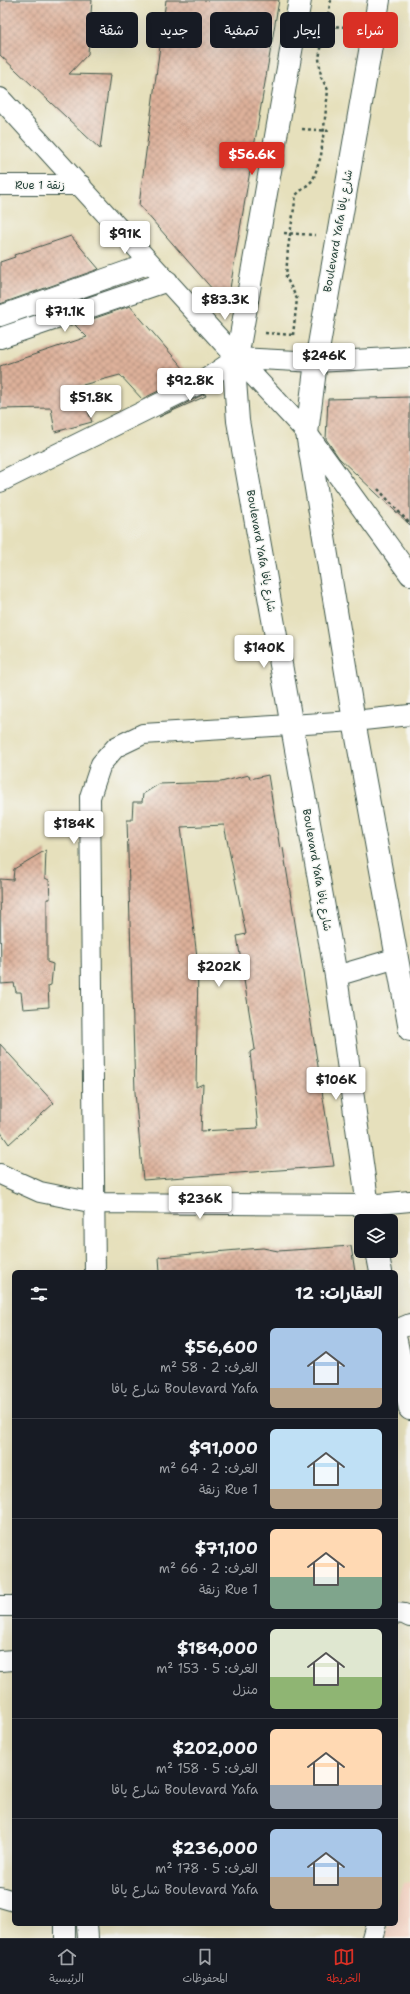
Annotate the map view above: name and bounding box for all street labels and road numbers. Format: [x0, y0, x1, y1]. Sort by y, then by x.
street label: Boulevard Yafa شارع يافا [320, 169, 357, 294]
street label: Rue 1 زنقة [15, 178, 65, 193]
street label: Boulevard Yafa شارع يافا [242, 489, 279, 614]
street label: Boulevard Yafa شارع يافا [298, 808, 335, 933]

